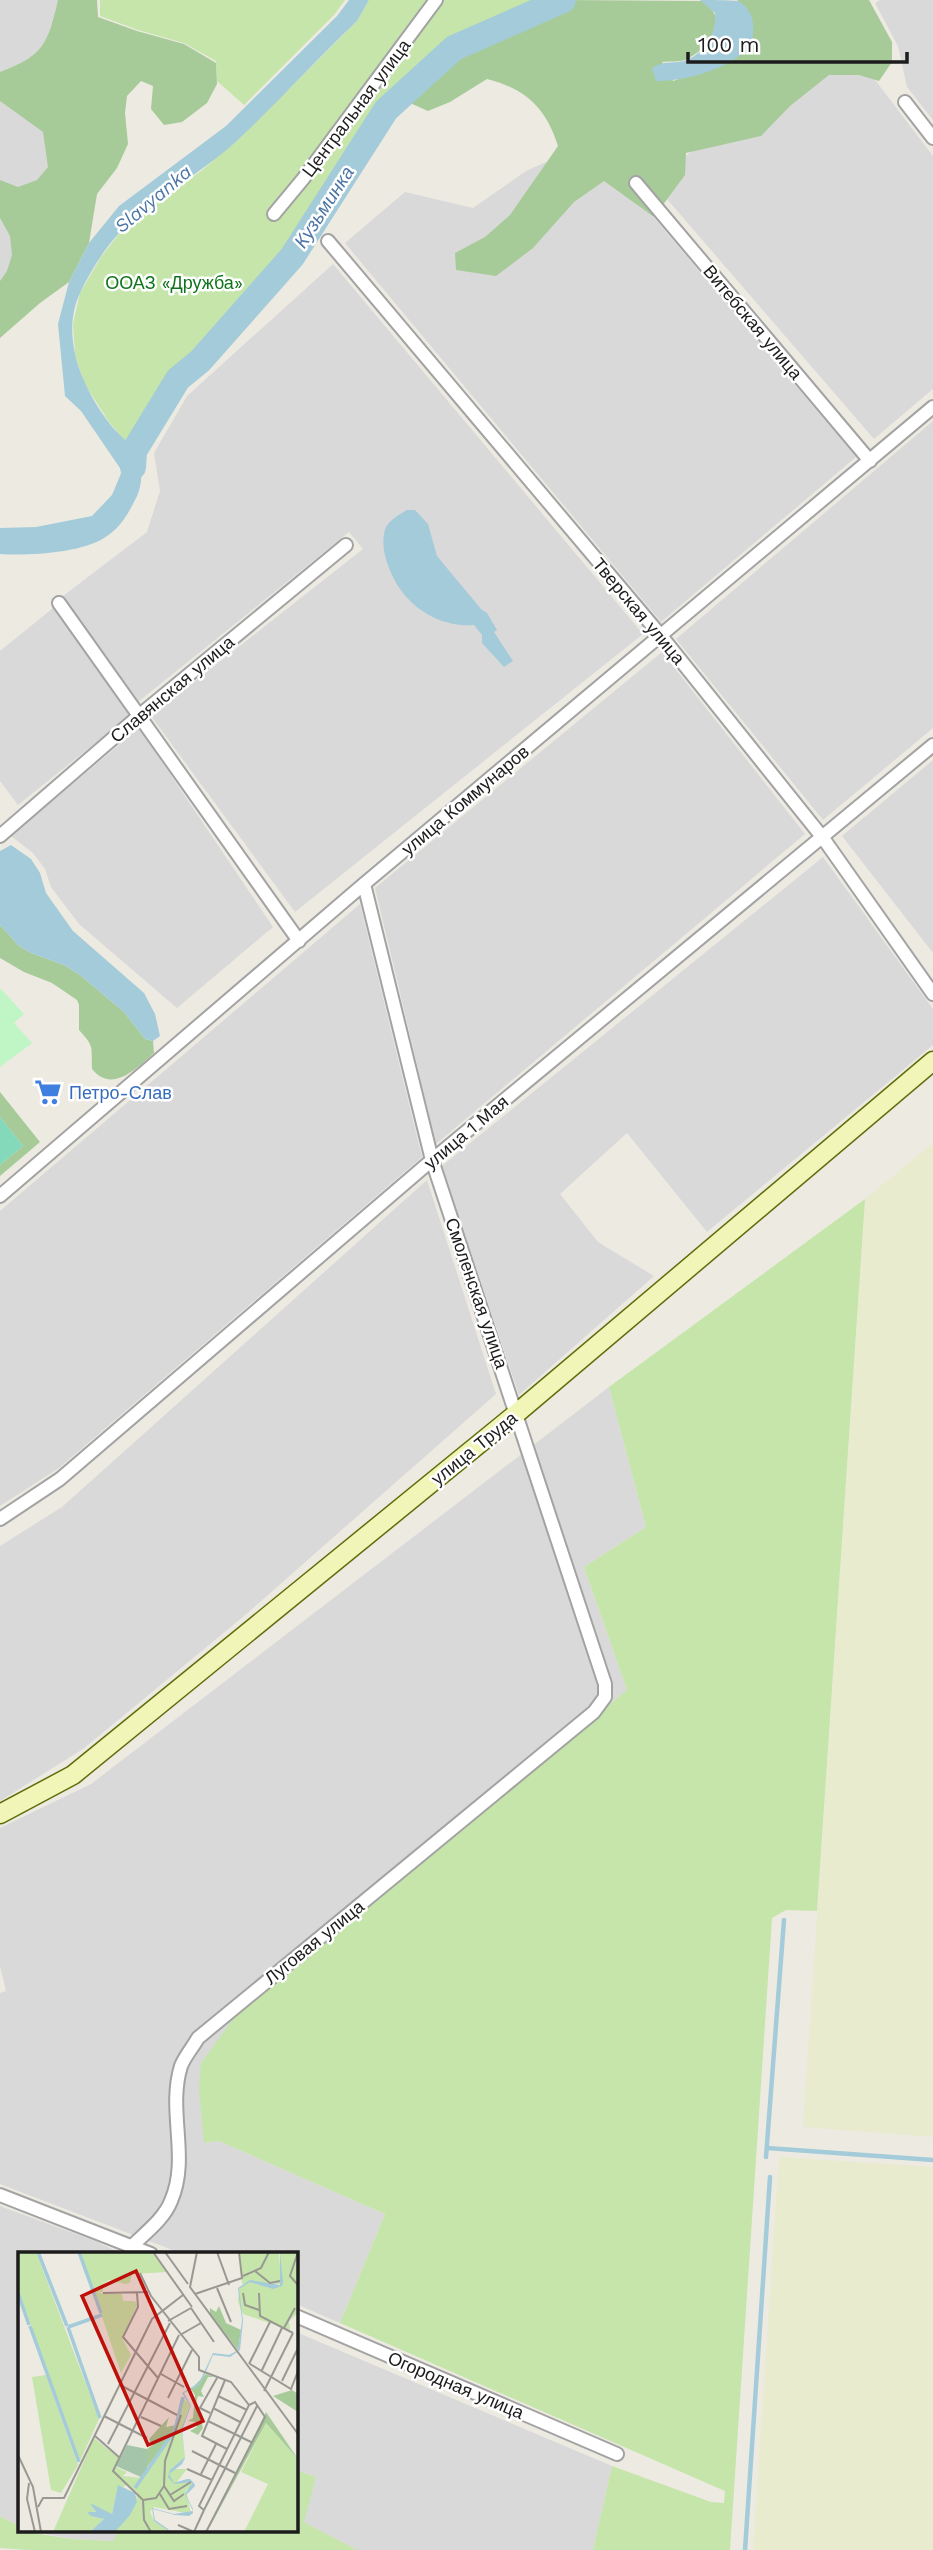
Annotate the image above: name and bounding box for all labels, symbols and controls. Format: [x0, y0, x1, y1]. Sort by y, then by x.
scale bar [688, 21, 907, 65]
text: 100 m [698, 32, 760, 57]
street label: Центральная улица [297, 34, 415, 181]
water label: Slavyanka [110, 160, 196, 238]
water label: Кузьминка [289, 162, 359, 252]
street label: Витебская улица [699, 261, 808, 384]
park label: ООАЗ «Дружба» [105, 272, 243, 293]
street label: Тверская улица [588, 554, 690, 669]
street label: Славянская улица [106, 630, 239, 747]
street label: улица Коммунаров [397, 741, 533, 859]
supermarket icon: Петро-Слав [33, 1077, 63, 1107]
place label: Петро-Слав [69, 1082, 172, 1103]
street label: улица 1 Мая [420, 1091, 512, 1173]
street label: Смоленская улица [441, 1215, 513, 1372]
street label: улица Труда [427, 1406, 522, 1489]
street label: Луговая улица [260, 1895, 369, 1989]
inset map [18, 2252, 298, 2532]
street label: Огородная улица [385, 2347, 528, 2424]

